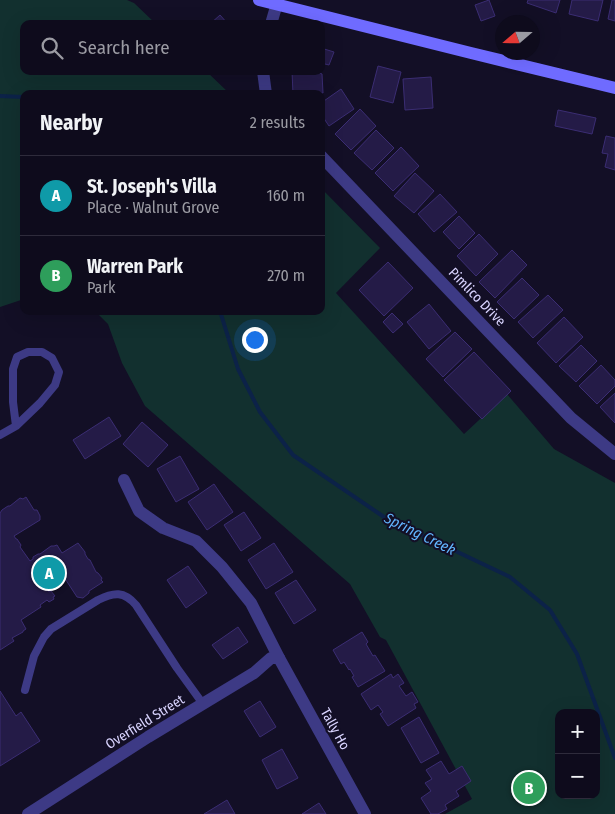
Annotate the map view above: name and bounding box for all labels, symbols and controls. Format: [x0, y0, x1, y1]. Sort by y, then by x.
north arrow [495, 15, 540, 60]
search box [20, 20, 325, 75]
icon: search [38, 34, 66, 62]
text: Search here [78, 36, 170, 59]
text: Nearby [40, 110, 102, 136]
text: 2 results [250, 113, 305, 132]
text: St. Joseph's Villa [87, 175, 217, 198]
text: A [52, 186, 60, 205]
text: 160 m [266, 186, 305, 205]
text: Place · Walnut Grove [87, 198, 219, 217]
text: Warren Park [87, 255, 183, 278]
street label: Pimlico Drive [445, 264, 509, 330]
text: B [52, 266, 60, 285]
text: 270 m [267, 266, 305, 285]
text: Park [87, 278, 115, 297]
your location [242, 327, 268, 353]
water label: Spring Creek [381, 509, 459, 559]
pin: A [33, 554, 65, 592]
street label: Overfield Street [102, 691, 188, 753]
street label: Tally Ho [317, 705, 353, 753]
map controls [555, 709, 600, 799]
button: + [555, 709, 600, 754]
button: − [555, 754, 600, 799]
pin: B [513, 769, 545, 807]

